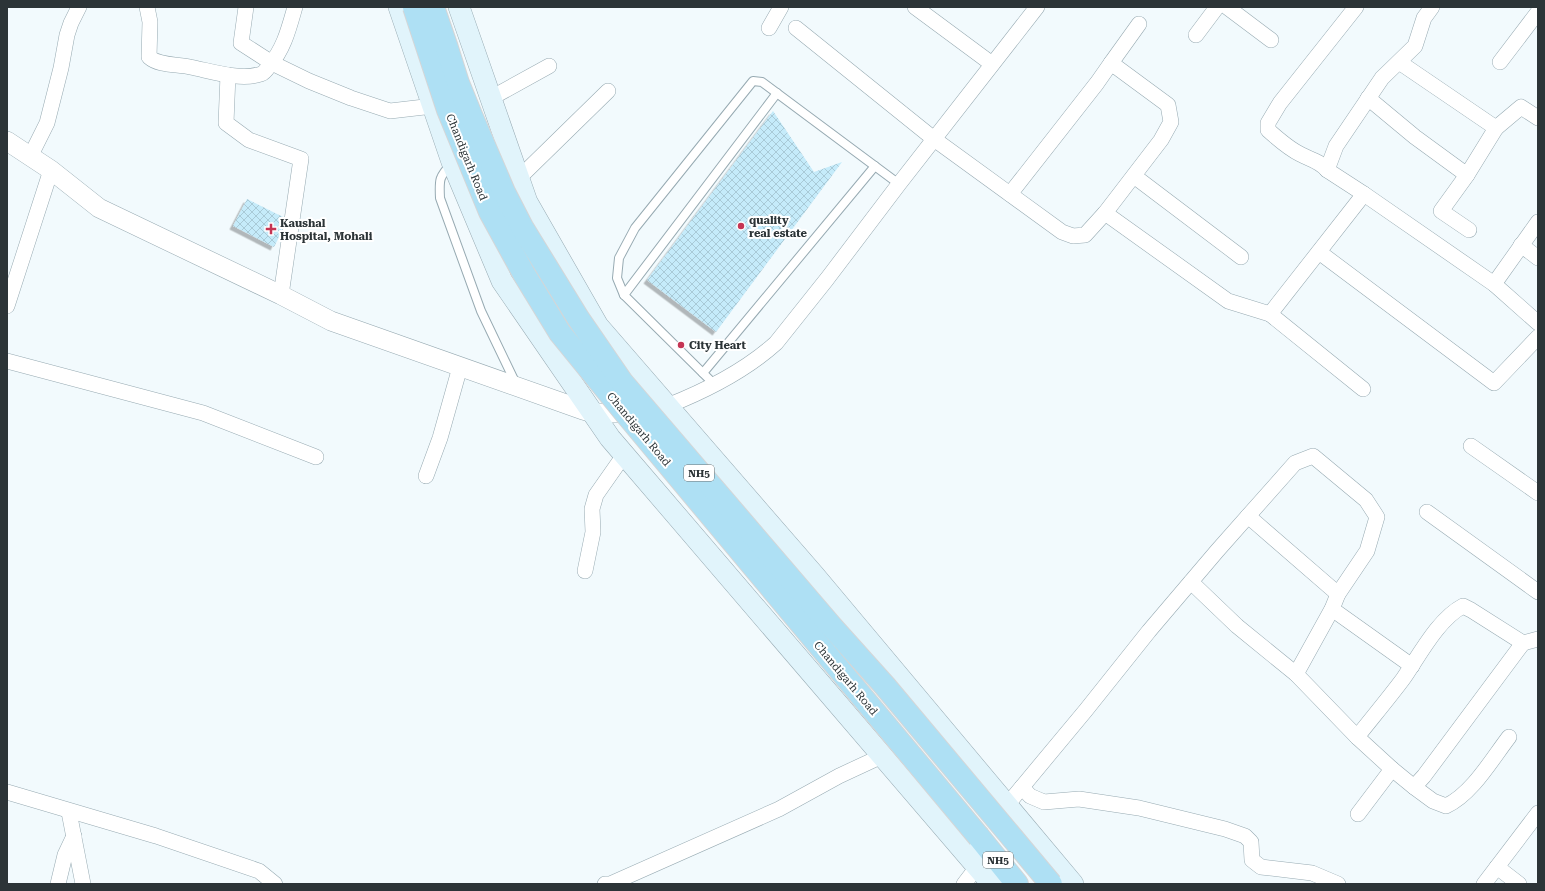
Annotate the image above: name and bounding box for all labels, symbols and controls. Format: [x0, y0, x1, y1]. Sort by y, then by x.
street label: Chandigarh Road [443, 112, 490, 202]
place label: quality real estate [749, 214, 807, 240]
place label: Kaushal Hospital, Mohali [280, 217, 373, 243]
marker: quality real estate [736, 221, 746, 231]
marker: Kaushal Hospital, Mohali [265, 223, 277, 235]
place label: City Heart [689, 339, 746, 352]
marker: City Heart [676, 340, 686, 350]
street label: Chandigarh Road [604, 390, 673, 469]
road number: NH5 [684, 465, 714, 481]
street label: Chandigarh Road [811, 639, 880, 718]
road number: NH5 [983, 852, 1013, 868]

